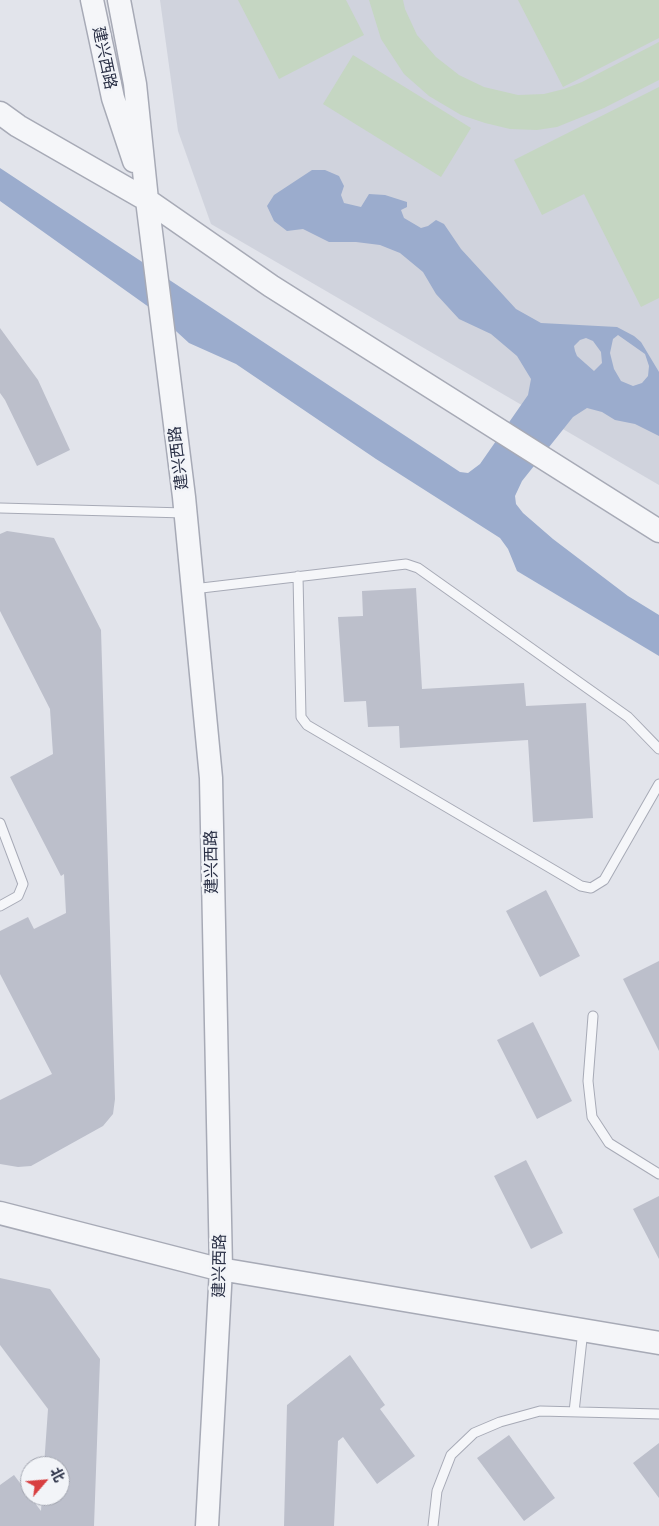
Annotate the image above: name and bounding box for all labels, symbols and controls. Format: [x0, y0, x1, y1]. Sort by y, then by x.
street label: 建兴西路 [88, 25, 120, 91]
street label: 建兴西路 [166, 425, 192, 491]
street label: 建兴西路 [202, 830, 222, 894]
street label: 建兴西路 [210, 1234, 230, 1298]
north arrow [20, 1456, 70, 1506]
text: 北 [46, 1464, 70, 1485]

